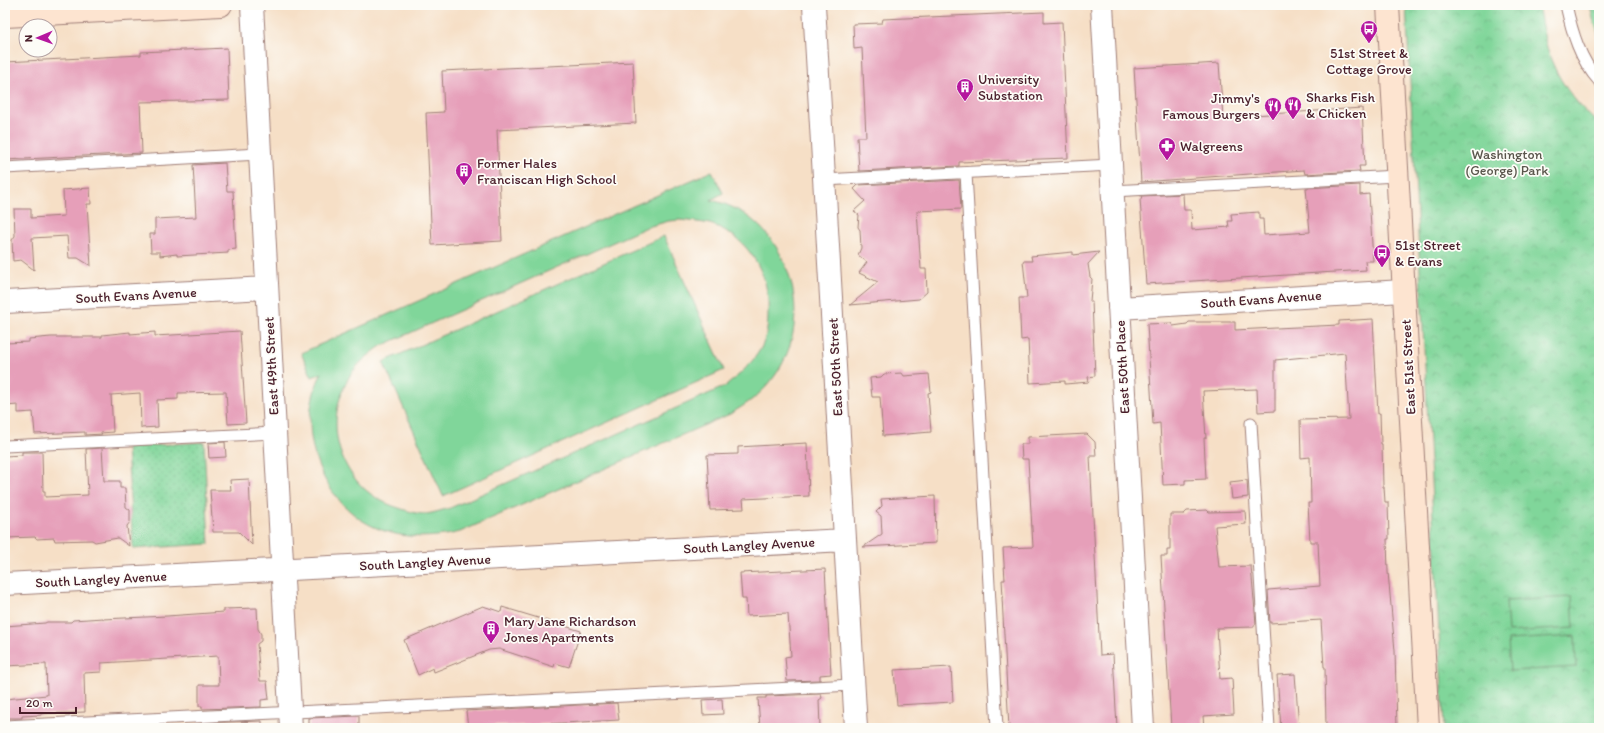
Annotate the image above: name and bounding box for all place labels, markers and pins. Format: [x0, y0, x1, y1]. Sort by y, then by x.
bus stop icon: 51st Street & Cottage Grove [1359, 19, 1379, 44]
place label: 51st Street & Cottage Grove [1326, 45, 1412, 78]
place label: University Substation [978, 71, 1043, 104]
building icon: University Substation [955, 77, 975, 102]
place label: Sharks Fish & Chicken [1306, 89, 1376, 122]
place label: Jimmy's Famous Burgers [1162, 90, 1260, 123]
restaurant icon: Sharks Fish & Chicken [1283, 95, 1303, 120]
restaurant icon: Jimmy's Famous Burgers [1263, 96, 1283, 121]
pharmacy icon: Walgreens [1157, 136, 1177, 161]
place label: Walgreens [1180, 138, 1243, 155]
place label: Former Hales Franciscan High School [477, 155, 616, 188]
building icon: Former Hales Franciscan High School [454, 161, 474, 186]
place label: 51st Street & Evans [1395, 237, 1461, 270]
bus stop icon: 51st Street & Evans [1372, 243, 1392, 268]
place label: Mary Jane Richardson Jones Apartments [504, 613, 636, 646]
building icon: Mary Jane Richardson Jones Apartments [481, 619, 501, 644]

